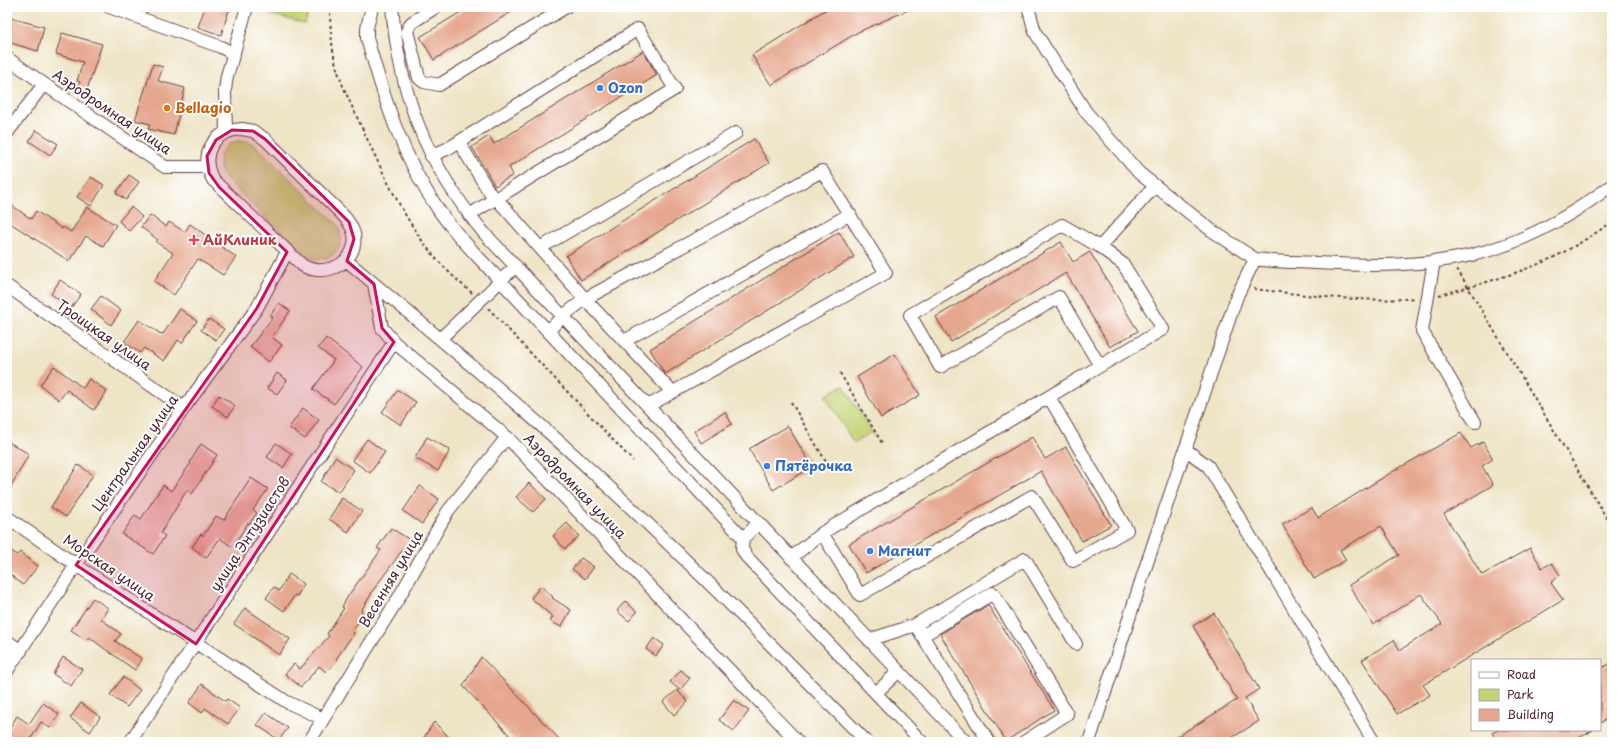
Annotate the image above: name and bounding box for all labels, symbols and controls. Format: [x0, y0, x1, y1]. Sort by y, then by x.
street label: Аэродромная улица [48, 64, 176, 159]
place label: Ozon [608, 77, 643, 98]
marker: Ozon [595, 83, 605, 93]
place label: Bellagio [175, 97, 231, 118]
marker: Bellagio [162, 103, 172, 113]
place label: АйКлиник [203, 229, 277, 250]
marker: АйКлиник [188, 234, 200, 246]
street label: Троицкая улица [53, 294, 156, 375]
street label: Центральная улица [86, 390, 183, 515]
street label: Аэродромная улица [519, 428, 632, 543]
place label: Пятёрочка [775, 455, 853, 476]
marker: Пятёрочка [762, 461, 772, 471]
street label: улица Энтузиастов [205, 472, 295, 595]
street label: Весенняя улица [353, 526, 428, 631]
street label: Морская улица [59, 529, 160, 606]
place label: Магнит [878, 540, 932, 561]
marker: Магнит [865, 546, 875, 556]
legend [1471, 659, 1601, 731]
text: Road [1507, 665, 1536, 683]
text: Park [1507, 685, 1534, 703]
text: Building [1507, 705, 1554, 723]

